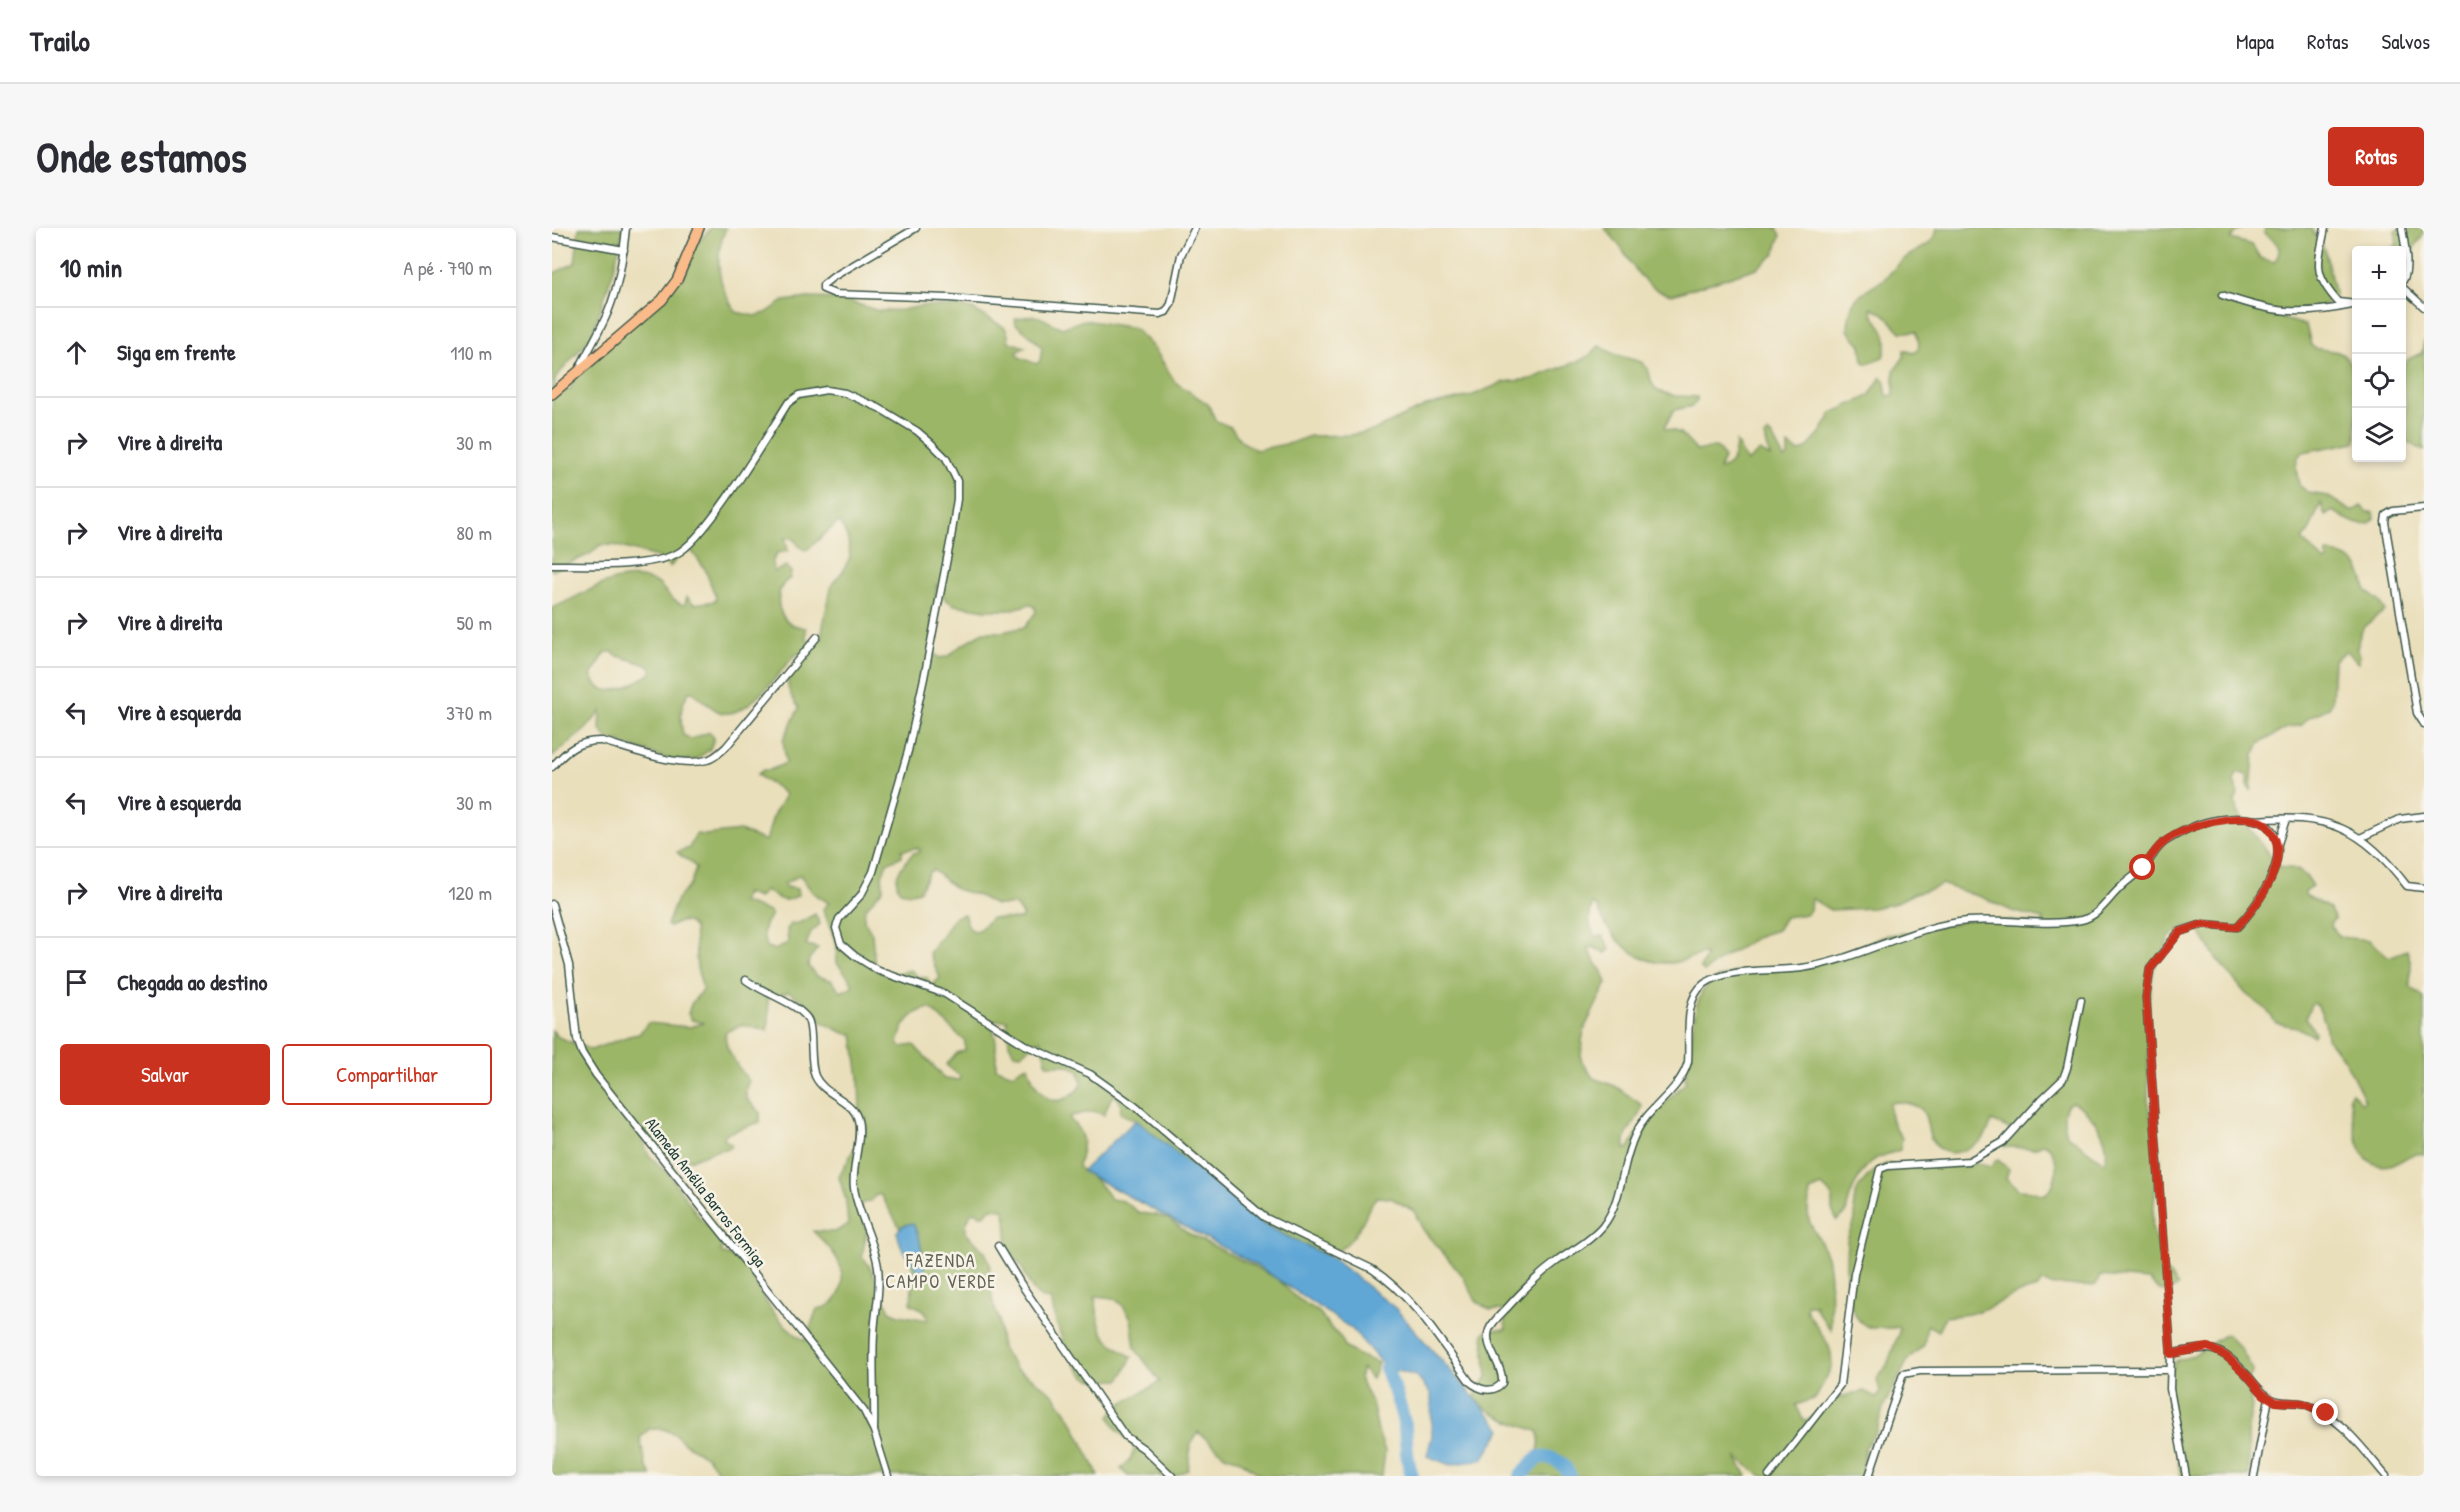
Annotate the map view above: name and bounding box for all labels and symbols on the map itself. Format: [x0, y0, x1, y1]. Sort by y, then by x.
route start [2129, 854, 2155, 880]
street label: Alameda Amélia Barros Formiga [641, 1113, 771, 1271]
district label: FAZENDA CAMPO VERDE [885, 1248, 997, 1294]
route end [2312, 1399, 2338, 1425]

